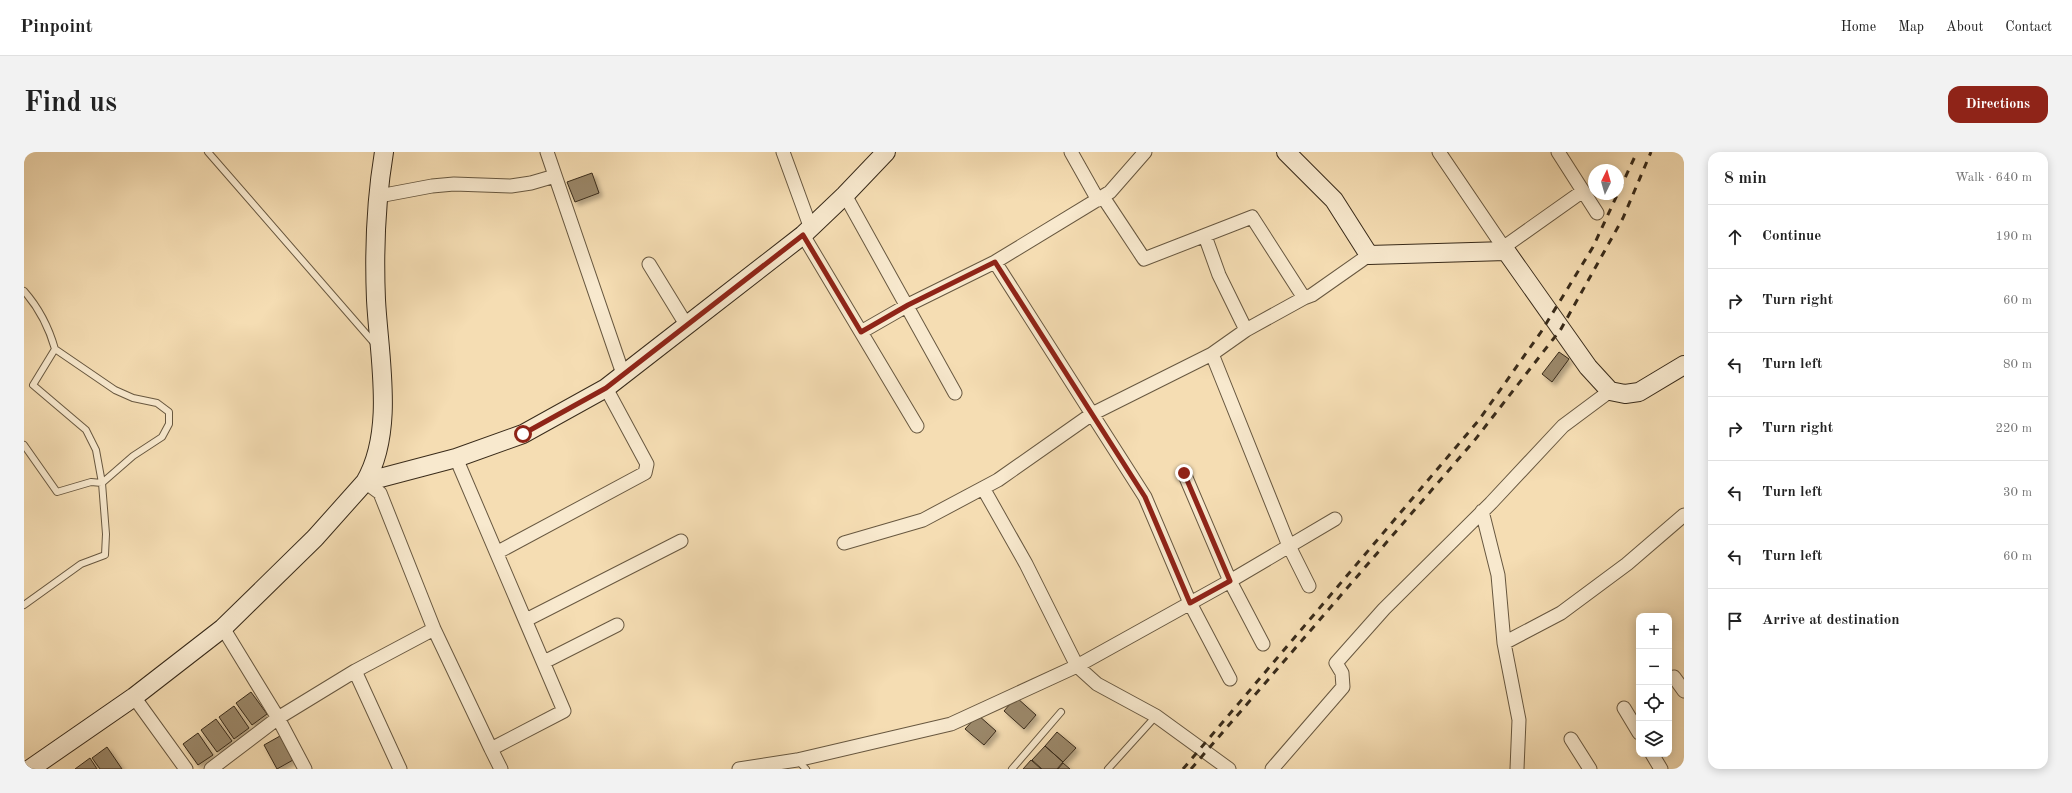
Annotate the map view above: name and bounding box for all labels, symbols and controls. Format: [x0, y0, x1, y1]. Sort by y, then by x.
text: Pinpoint [20, 18, 93, 37]
text: Home [1841, 20, 1876, 34]
text: Map [1898, 20, 1924, 34]
text: About [1946, 20, 1983, 34]
text: Contact [2005, 20, 2052, 34]
button: Directions [1948, 86, 2048, 123]
text: Find us [24, 90, 117, 118]
north arrow [1588, 164, 1624, 200]
text: 8 min [1724, 170, 1767, 187]
text: Walk · 640 m [1955, 171, 2032, 184]
icon: ahead [1724, 226, 1746, 248]
text: Continue [1762, 229, 1821, 244]
text: 190 m [1995, 230, 2032, 243]
icon: right [1724, 290, 1746, 312]
text: Turn right [1762, 293, 1833, 308]
text: 60 m [2003, 294, 2032, 307]
icon: left [1724, 354, 1746, 376]
text: Turn left [1762, 357, 1822, 372]
text: 80 m [2003, 358, 2032, 371]
icon: right [1724, 418, 1746, 440]
text: Turn right [1762, 421, 1833, 436]
text: 220 m [1995, 422, 2032, 435]
route start [514, 425, 532, 443]
route end [1175, 464, 1193, 482]
icon: left [1724, 482, 1746, 504]
text: Turn left [1762, 485, 1822, 500]
text: 30 m [2003, 486, 2032, 499]
icon: left [1724, 546, 1746, 568]
text: Turn left [1762, 549, 1822, 564]
text: 60 m [2003, 550, 2032, 563]
icon: arrive [1724, 610, 1746, 632]
map controls [1636, 613, 1672, 757]
button: + [1636, 613, 1672, 649]
text: Arrive at destination [1762, 613, 1900, 628]
button: − [1636, 649, 1672, 685]
button: locate [1636, 685, 1672, 721]
button: layers [1636, 721, 1672, 757]

